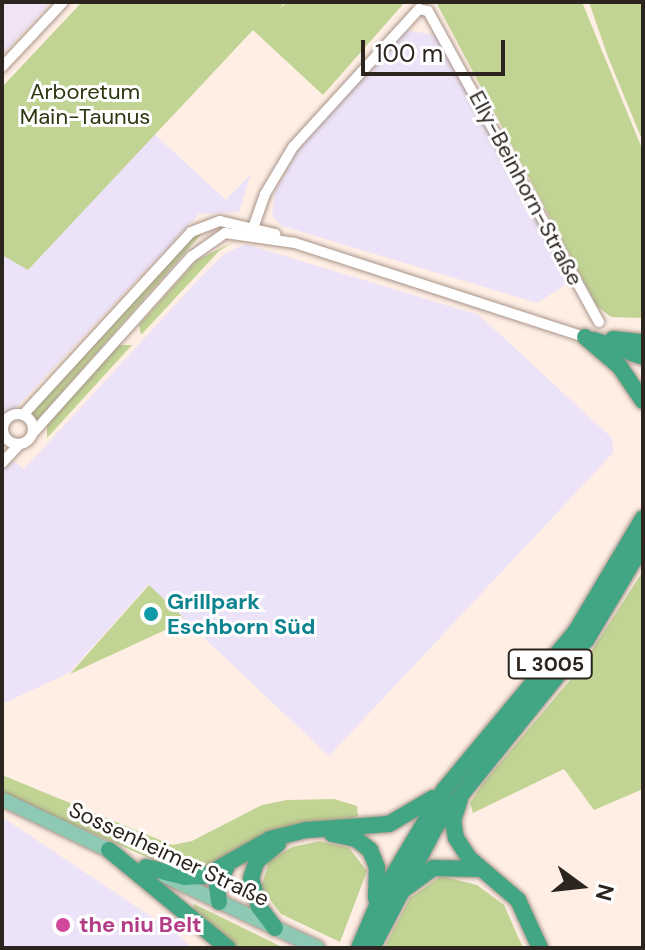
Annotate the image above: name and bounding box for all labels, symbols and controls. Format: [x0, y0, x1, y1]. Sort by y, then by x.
scale bar [365, 24, 509, 74]
text: 100 m [375, 38, 443, 69]
park label: Arboretum Main-Taunus [20, 78, 150, 130]
street label: Elly-Beinhorn-Straße [463, 86, 589, 290]
place label: Grillpark Eschborn Süd [167, 588, 315, 640]
marker: Grillpark Eschborn Süd [142, 605, 160, 623]
road number: L 3005 [506, 648, 594, 680]
street label: Sossenheimer Straße [65, 796, 273, 912]
north arrow [541, 846, 621, 926]
text: N [589, 881, 621, 904]
place label: the niu Belt [79, 912, 202, 938]
marker: the niu Belt [54, 916, 72, 934]

